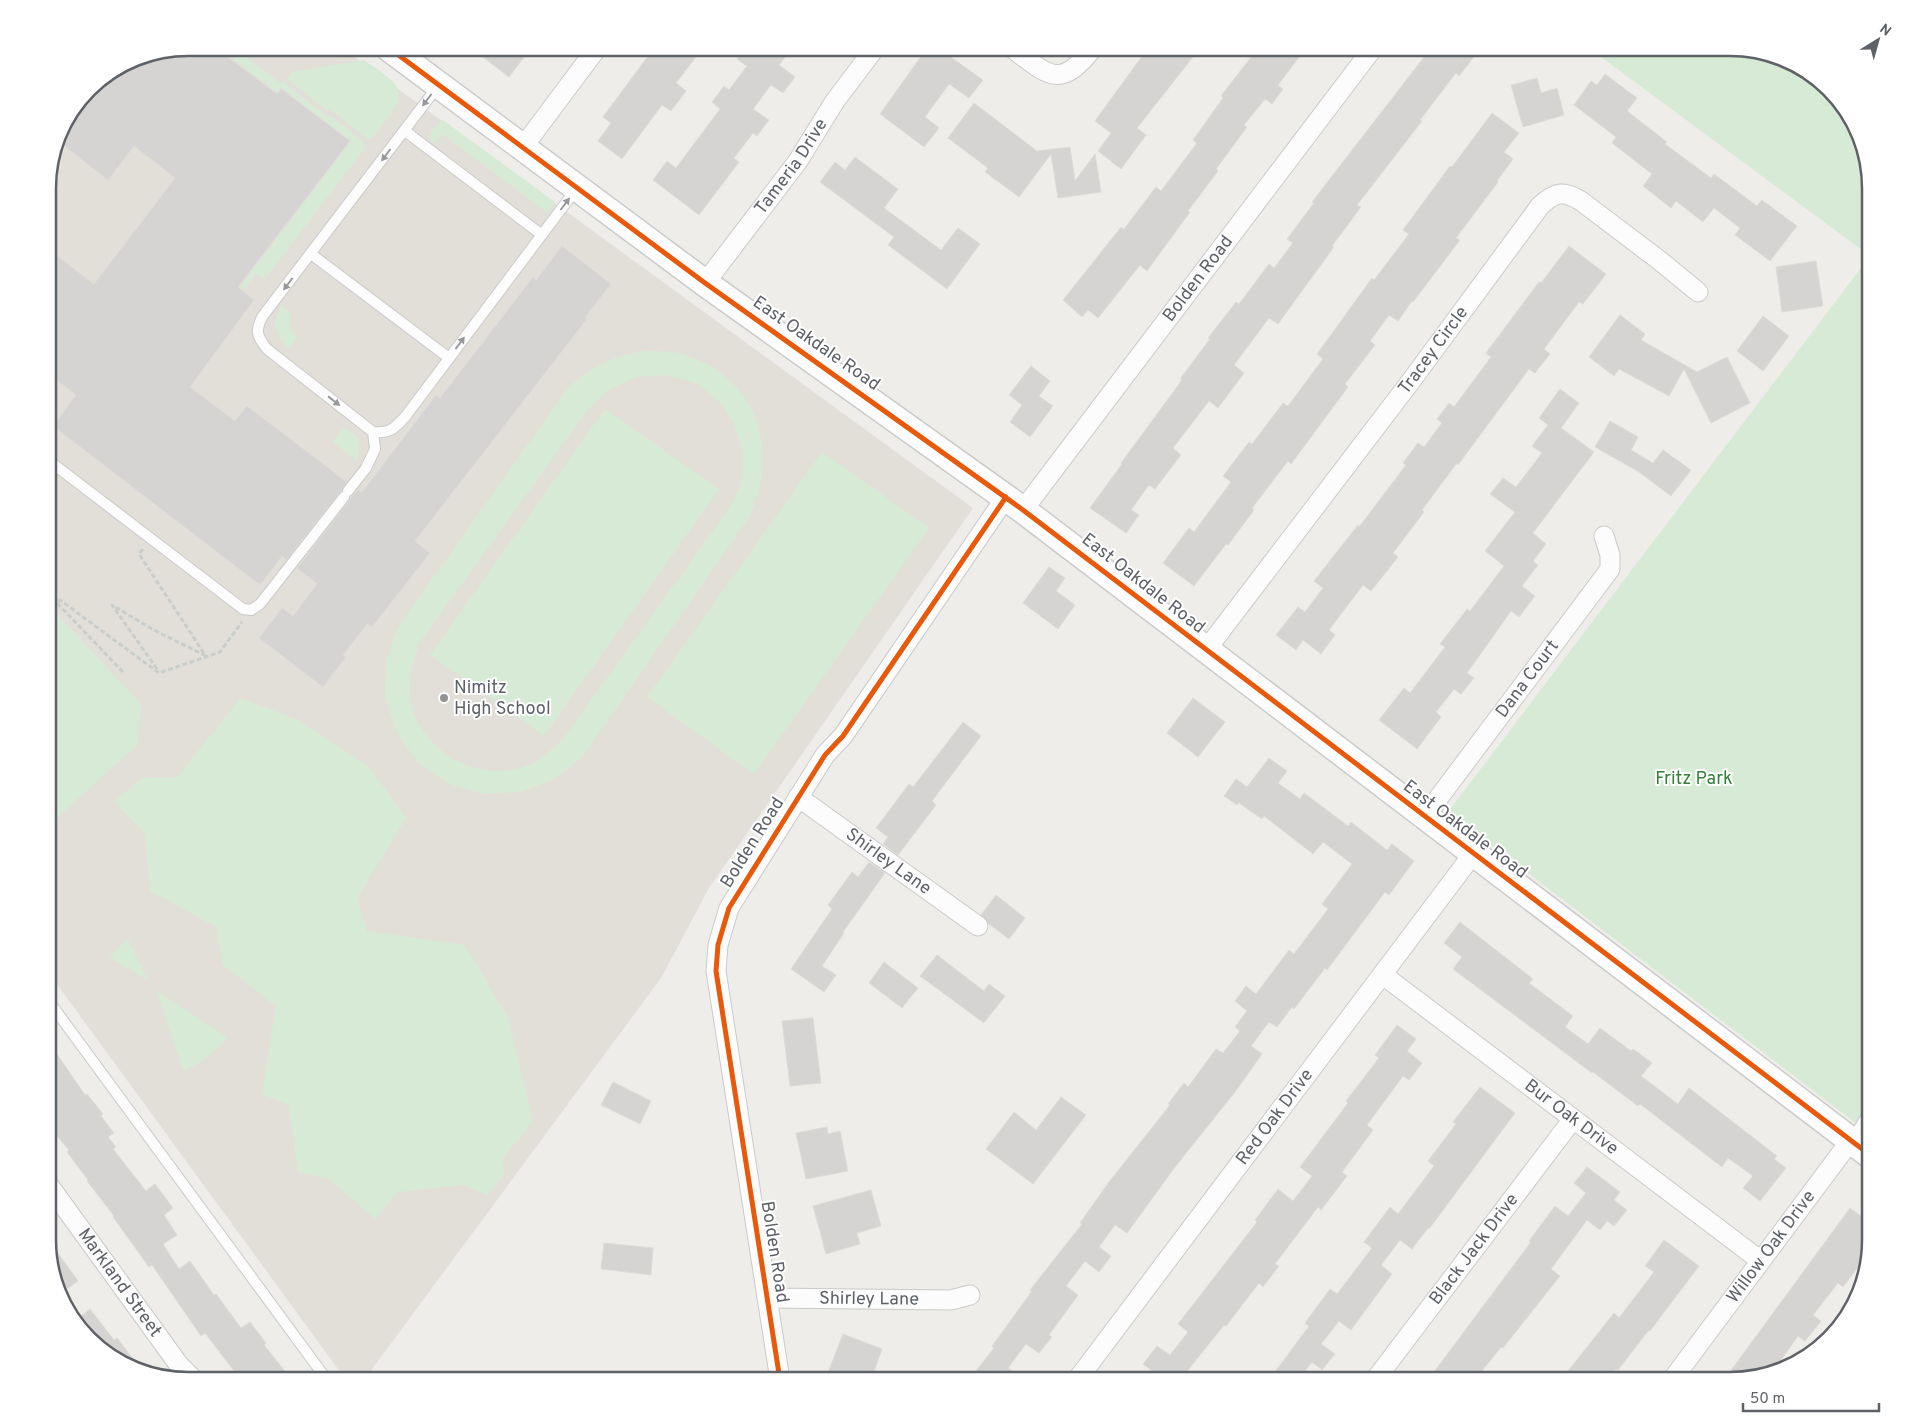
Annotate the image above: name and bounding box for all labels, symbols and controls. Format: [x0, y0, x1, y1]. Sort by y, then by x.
north arrow [1853, 15, 1903, 65]
text: N [1876, 21, 1894, 41]
one-way arrow [422, 93, 433, 106]
street label: Tameria Drive [750, 114, 833, 219]
one-way arrow [381, 148, 392, 161]
one-way arrow [559, 198, 570, 211]
street label: Bolden Road [1158, 231, 1238, 327]
one-way arrow [283, 277, 293, 291]
street label: East Oakdale Road [748, 291, 884, 397]
street label: Tracey Circle [1393, 302, 1473, 399]
one-way arrow [455, 336, 465, 350]
one-way arrow [327, 396, 340, 407]
street label: East Oakdale Road [1077, 529, 1209, 639]
street label: Dana Court [1491, 636, 1564, 723]
place label: Nimitz High School [454, 677, 551, 721]
marker: Nimitz High School [438, 692, 450, 704]
park label: Fritz Park [1655, 768, 1733, 791]
street label: East Oakdale Road [1398, 775, 1532, 885]
street label: Bolden Road [716, 793, 790, 893]
street label: Shirley Lane [841, 823, 936, 900]
street label: Red Oak Drive [1231, 1064, 1319, 1170]
street label: Bur Oak Drive [1520, 1074, 1623, 1160]
street label: Willow Oak Drive [1722, 1186, 1821, 1308]
street label: Black Jack Drive [1424, 1189, 1524, 1310]
street label: Bolden Road [755, 1199, 793, 1305]
street label: Markland Street [72, 1224, 167, 1342]
street label: Shirley Lane [819, 1287, 919, 1311]
scale bar [1743, 1380, 1879, 1412]
text: 50 m [1750, 1390, 1785, 1409]

